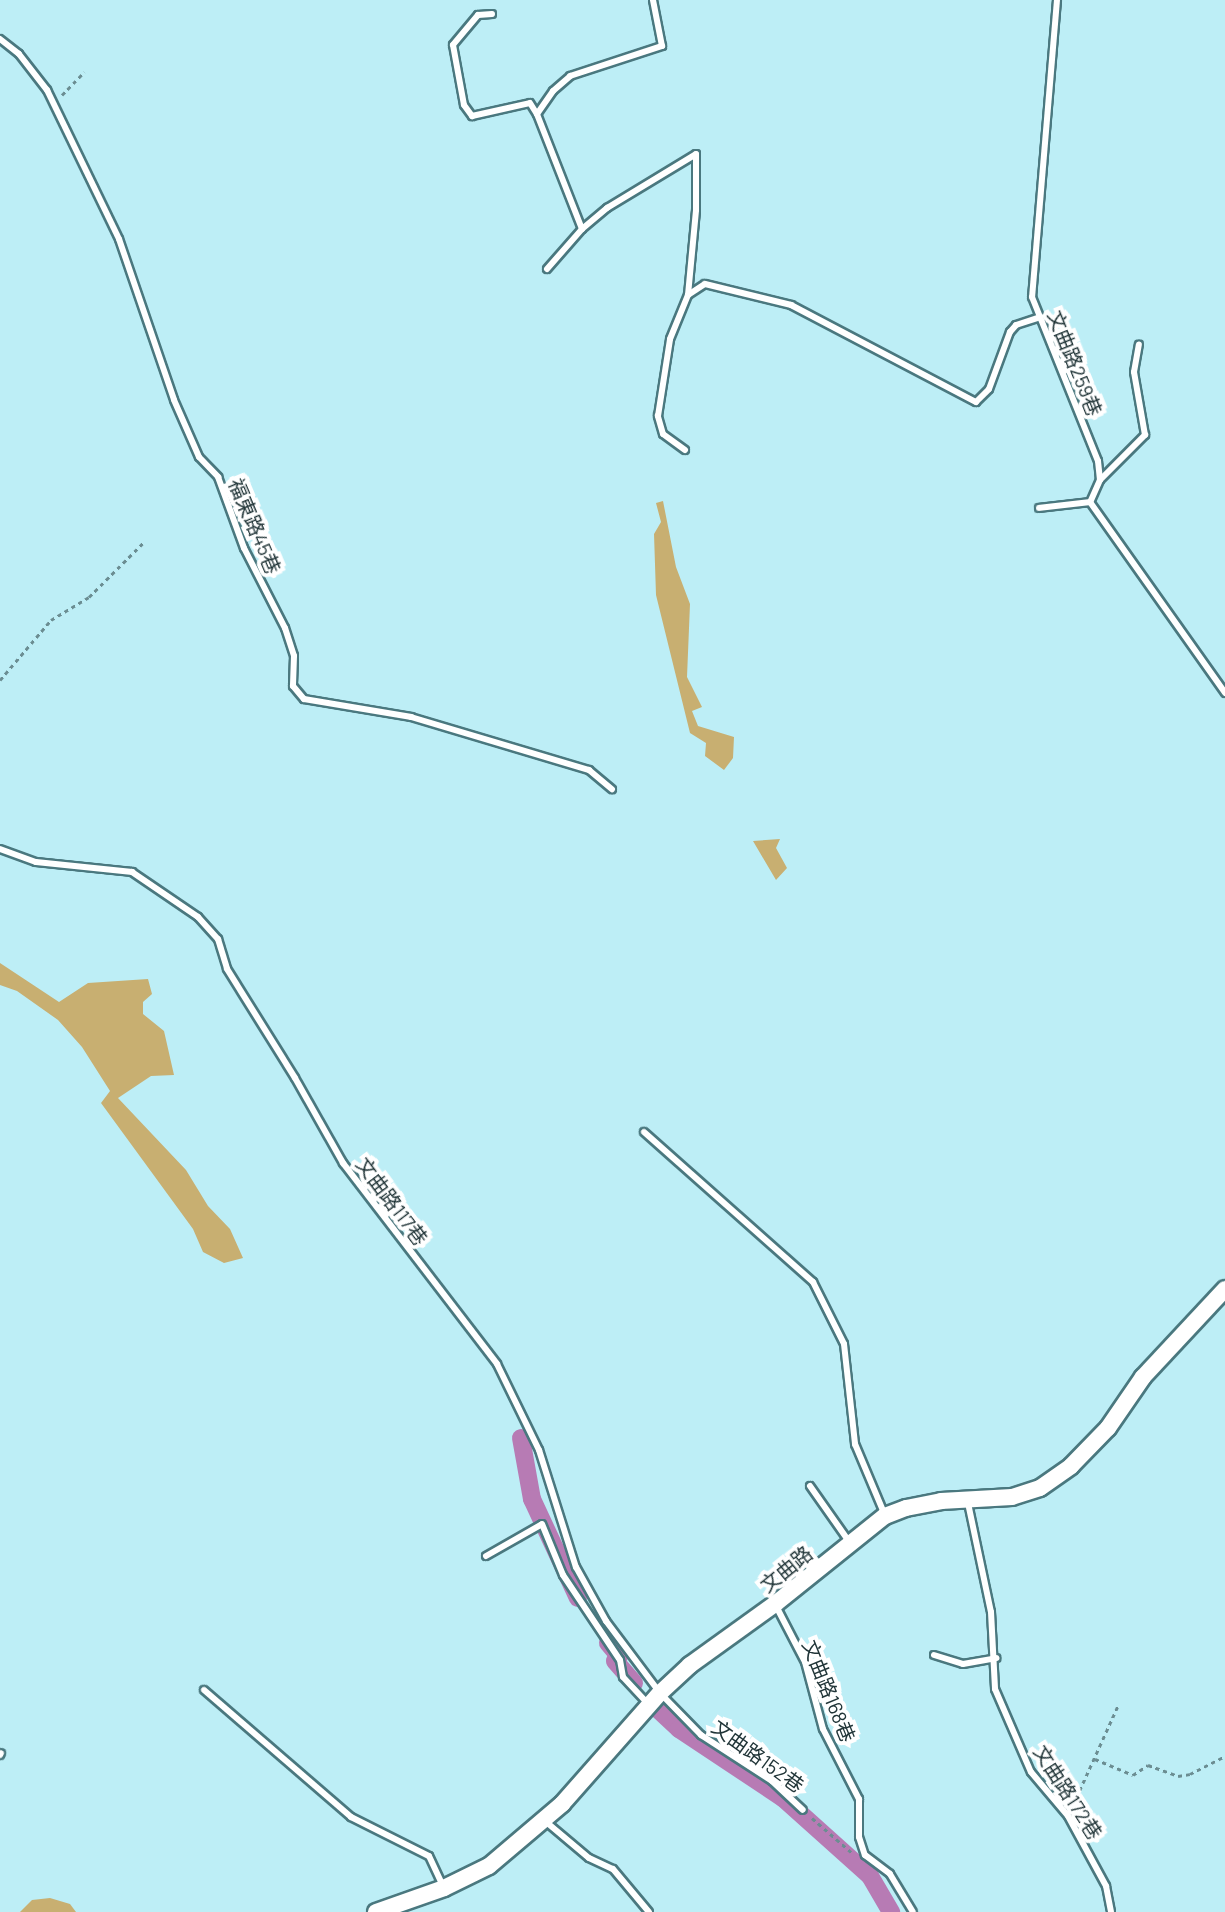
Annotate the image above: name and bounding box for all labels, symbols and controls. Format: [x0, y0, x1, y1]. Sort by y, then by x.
street label: 文曲路259巷 [1043, 307, 1107, 419]
street label: 福東路45巷 [224, 475, 286, 577]
street label: 文曲路117巷 [351, 1152, 433, 1250]
street label: 文曲路 [755, 1541, 817, 1597]
street label: 文曲路168巷 [798, 1637, 860, 1745]
street label: 文曲路152巷 [707, 1715, 809, 1797]
street label: 文曲路172巷 [1029, 1741, 1107, 1843]

